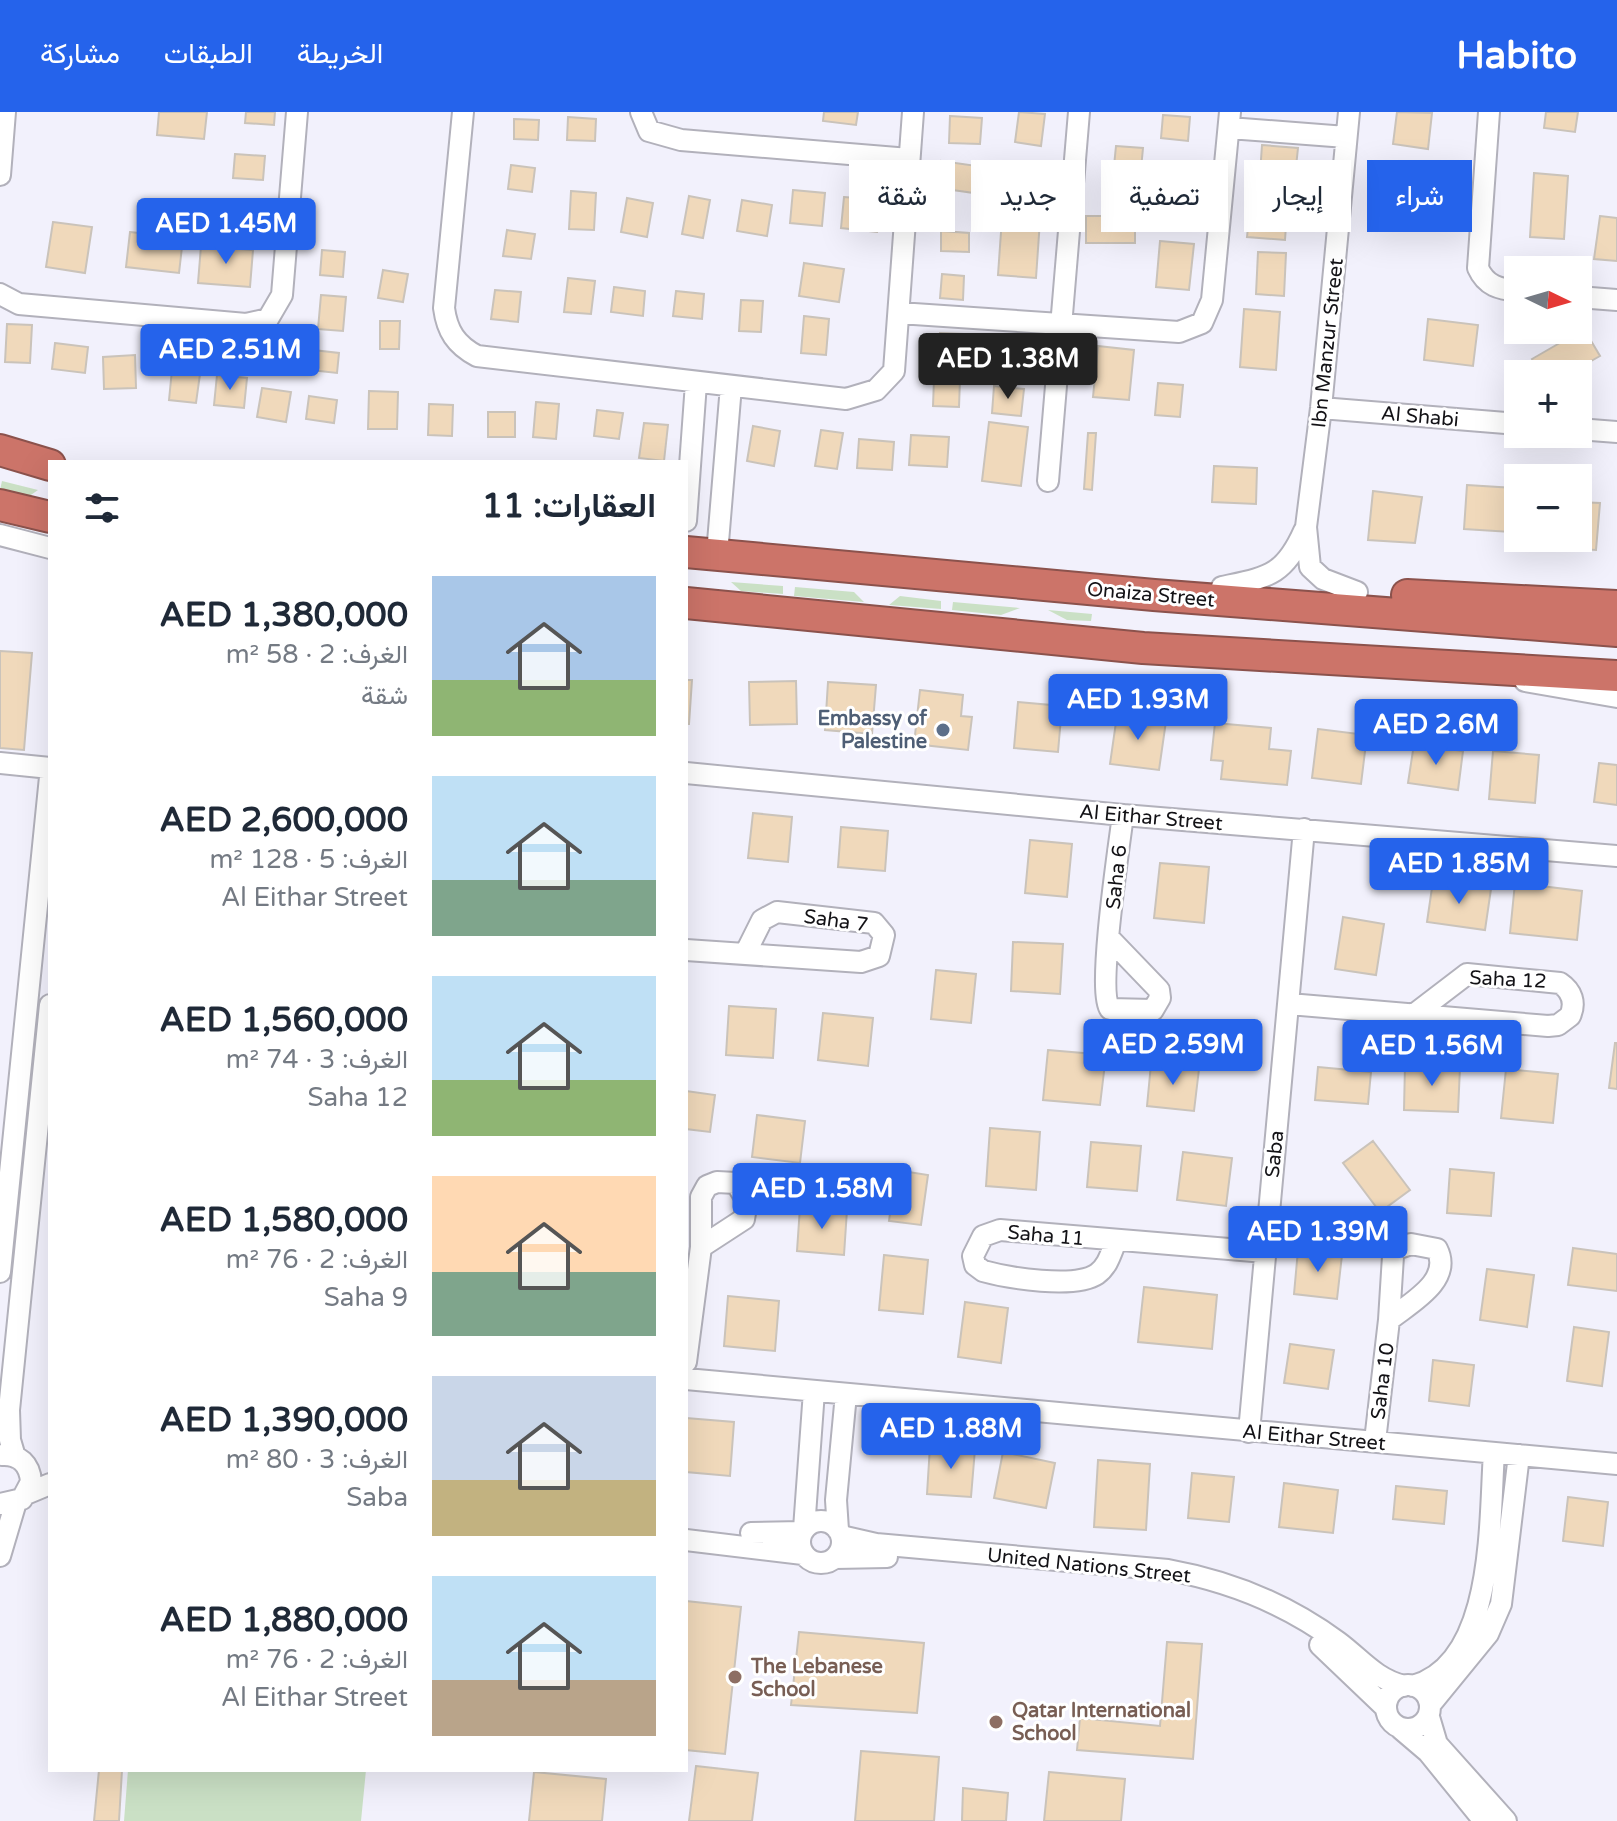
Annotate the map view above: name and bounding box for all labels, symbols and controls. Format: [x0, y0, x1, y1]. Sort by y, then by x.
text: Habito [1456, 33, 1577, 79]
text: مشاركة [40, 37, 120, 71]
text: الطبقات [164, 37, 253, 71]
text: الخريطة [297, 37, 383, 71]
chip: شقة [849, 160, 955, 232]
chip: جديد [971, 160, 1085, 232]
chip: تصفية [1101, 160, 1228, 232]
chip: إيجار [1244, 160, 1351, 232]
chip: شراء [1367, 160, 1472, 232]
pin: AED 1.45M [134, 198, 318, 266]
text: AED 1.45M [155, 208, 297, 239]
north arrow [1504, 256, 1592, 344]
map controls [1504, 256, 1592, 552]
street label: Ibn Manzur Street [1307, 257, 1349, 429]
pin: AED 2.51M [138, 324, 322, 392]
pin: AED 1.38M [916, 333, 1100, 401]
text: AED 2.51M [158, 334, 302, 365]
text: AED 1.38M [936, 343, 1080, 374]
button: + [1504, 360, 1592, 448]
street label: Al Shabi [1380, 402, 1460, 432]
button: − [1504, 464, 1592, 552]
icon: filters [80, 486, 124, 530]
text: العقارات: 11 [482, 486, 656, 527]
street label: Onaiza Street [1086, 577, 1216, 613]
text: AED 1,380,000 [159, 595, 408, 636]
icon: home [496, 608, 592, 704]
text: الغرف: 2 · 58 m² [226, 639, 408, 670]
pin: AED 1.93M [1046, 674, 1230, 742]
text: شقة [361, 680, 408, 711]
text: AED 1.93M [1066, 684, 1210, 715]
pin: AED 2.6M [1353, 699, 1519, 767]
place label: Embassy of Palestine [817, 707, 927, 754]
text: AED 2.6M [1373, 709, 1499, 740]
marker: Embassy of Palestine [934, 721, 952, 739]
text: AED 2,600,000 [159, 800, 408, 841]
street label: Al Eithar Street [1078, 800, 1224, 836]
icon: home [496, 808, 592, 904]
pin: AED 1.85M [1367, 838, 1551, 906]
text: الغرف: 5 · 128 m² [209, 844, 408, 875]
street label: Saha 6 [1102, 844, 1132, 911]
text: AED 1.85M [1387, 848, 1531, 879]
text: Al Eithar Street [221, 882, 408, 913]
street label: Saha 7 [802, 905, 870, 937]
street label: Saha 12 [1469, 966, 1547, 994]
text: AED 1,560,000 [159, 1000, 408, 1041]
icon: home [496, 1008, 592, 1104]
pin: AED 2.59M [1081, 1019, 1265, 1087]
pin: AED 1.56M [1340, 1020, 1524, 1088]
text: AED 2.59M [1101, 1029, 1245, 1060]
text: AED 1.56M [1360, 1030, 1504, 1061]
text: الغرف: 3 · 74 m² [226, 1044, 408, 1075]
text: Saha 12 [308, 1082, 408, 1113]
street label: Saba [1261, 1129, 1289, 1179]
pin: AED 1.58M [730, 1163, 914, 1231]
text: AED 1.58M [750, 1173, 894, 1204]
text: AED 1,580,000 [159, 1200, 408, 1241]
pin: AED 1.39M [1226, 1206, 1410, 1274]
icon: home [496, 1208, 592, 1304]
text: AED 1.39M [1246, 1216, 1390, 1247]
street label: Saha 11 [1006, 1221, 1085, 1251]
text: الغرف: 2 · 76 m² [226, 1244, 408, 1275]
text: Saha 9 [324, 1282, 408, 1313]
street label: Saha 10 [1366, 1341, 1400, 1421]
text: AED 1,390,000 [159, 1400, 408, 1441]
pin: AED 1.88M [859, 1403, 1043, 1471]
icon: home [496, 1408, 592, 1504]
text: AED 1.88M [879, 1413, 1023, 1444]
street label: Al Eithar Street [1241, 1420, 1387, 1456]
text: الغرف: 3 · 80 m² [226, 1444, 408, 1475]
text: Saba [346, 1482, 408, 1513]
street label: United Nations Street [986, 1543, 1192, 1589]
text: AED 1,880,000 [160, 1600, 408, 1641]
icon: home [496, 1608, 592, 1704]
text: الغرف: 2 · 76 m² [226, 1644, 408, 1675]
place label: The Lebanese School [750, 1655, 883, 1702]
marker: The Lebanese School [726, 1668, 744, 1686]
text: Al Eithar Street [221, 1682, 408, 1713]
place label: Qatar International School [1012, 1699, 1191, 1746]
marker: Qatar International School [987, 1713, 1005, 1731]

